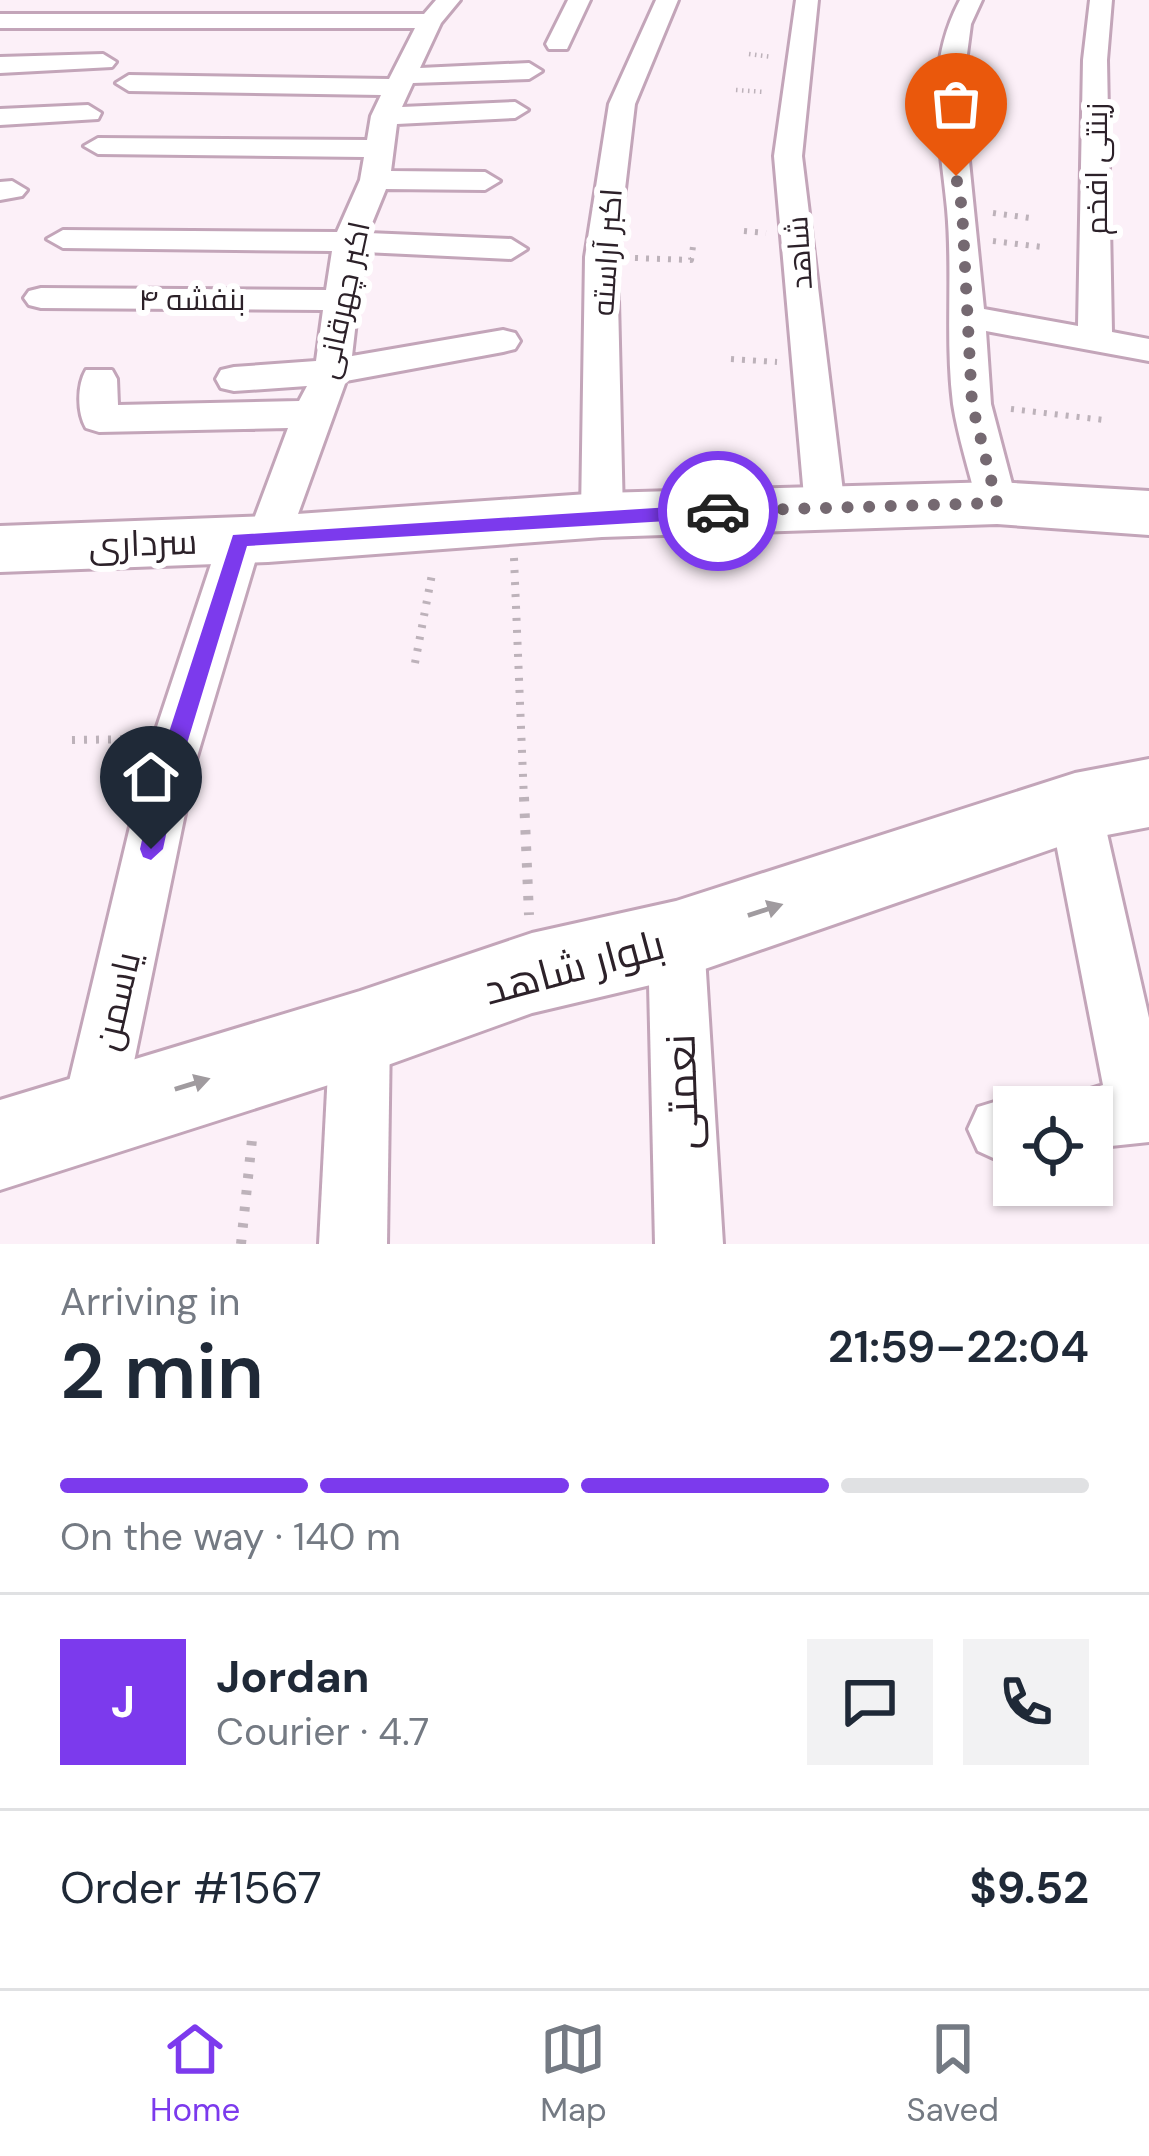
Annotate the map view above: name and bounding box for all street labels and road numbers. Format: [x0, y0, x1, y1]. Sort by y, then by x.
street label: زینتی افخم [1077, 103, 1117, 235]
street label: اکبر آراسته [583, 187, 631, 317]
street label: شاهد [777, 215, 821, 291]
street label: اکبر چهرقانی [307, 218, 379, 382]
street label: بنفشه ۴ [138, 280, 246, 319]
street label: سرداری [88, 518, 198, 568]
street label: بلوار شاهد [478, 917, 670, 1017]
street label: یاسمن [83, 947, 151, 1055]
street label: نعمتی [652, 1033, 712, 1151]

